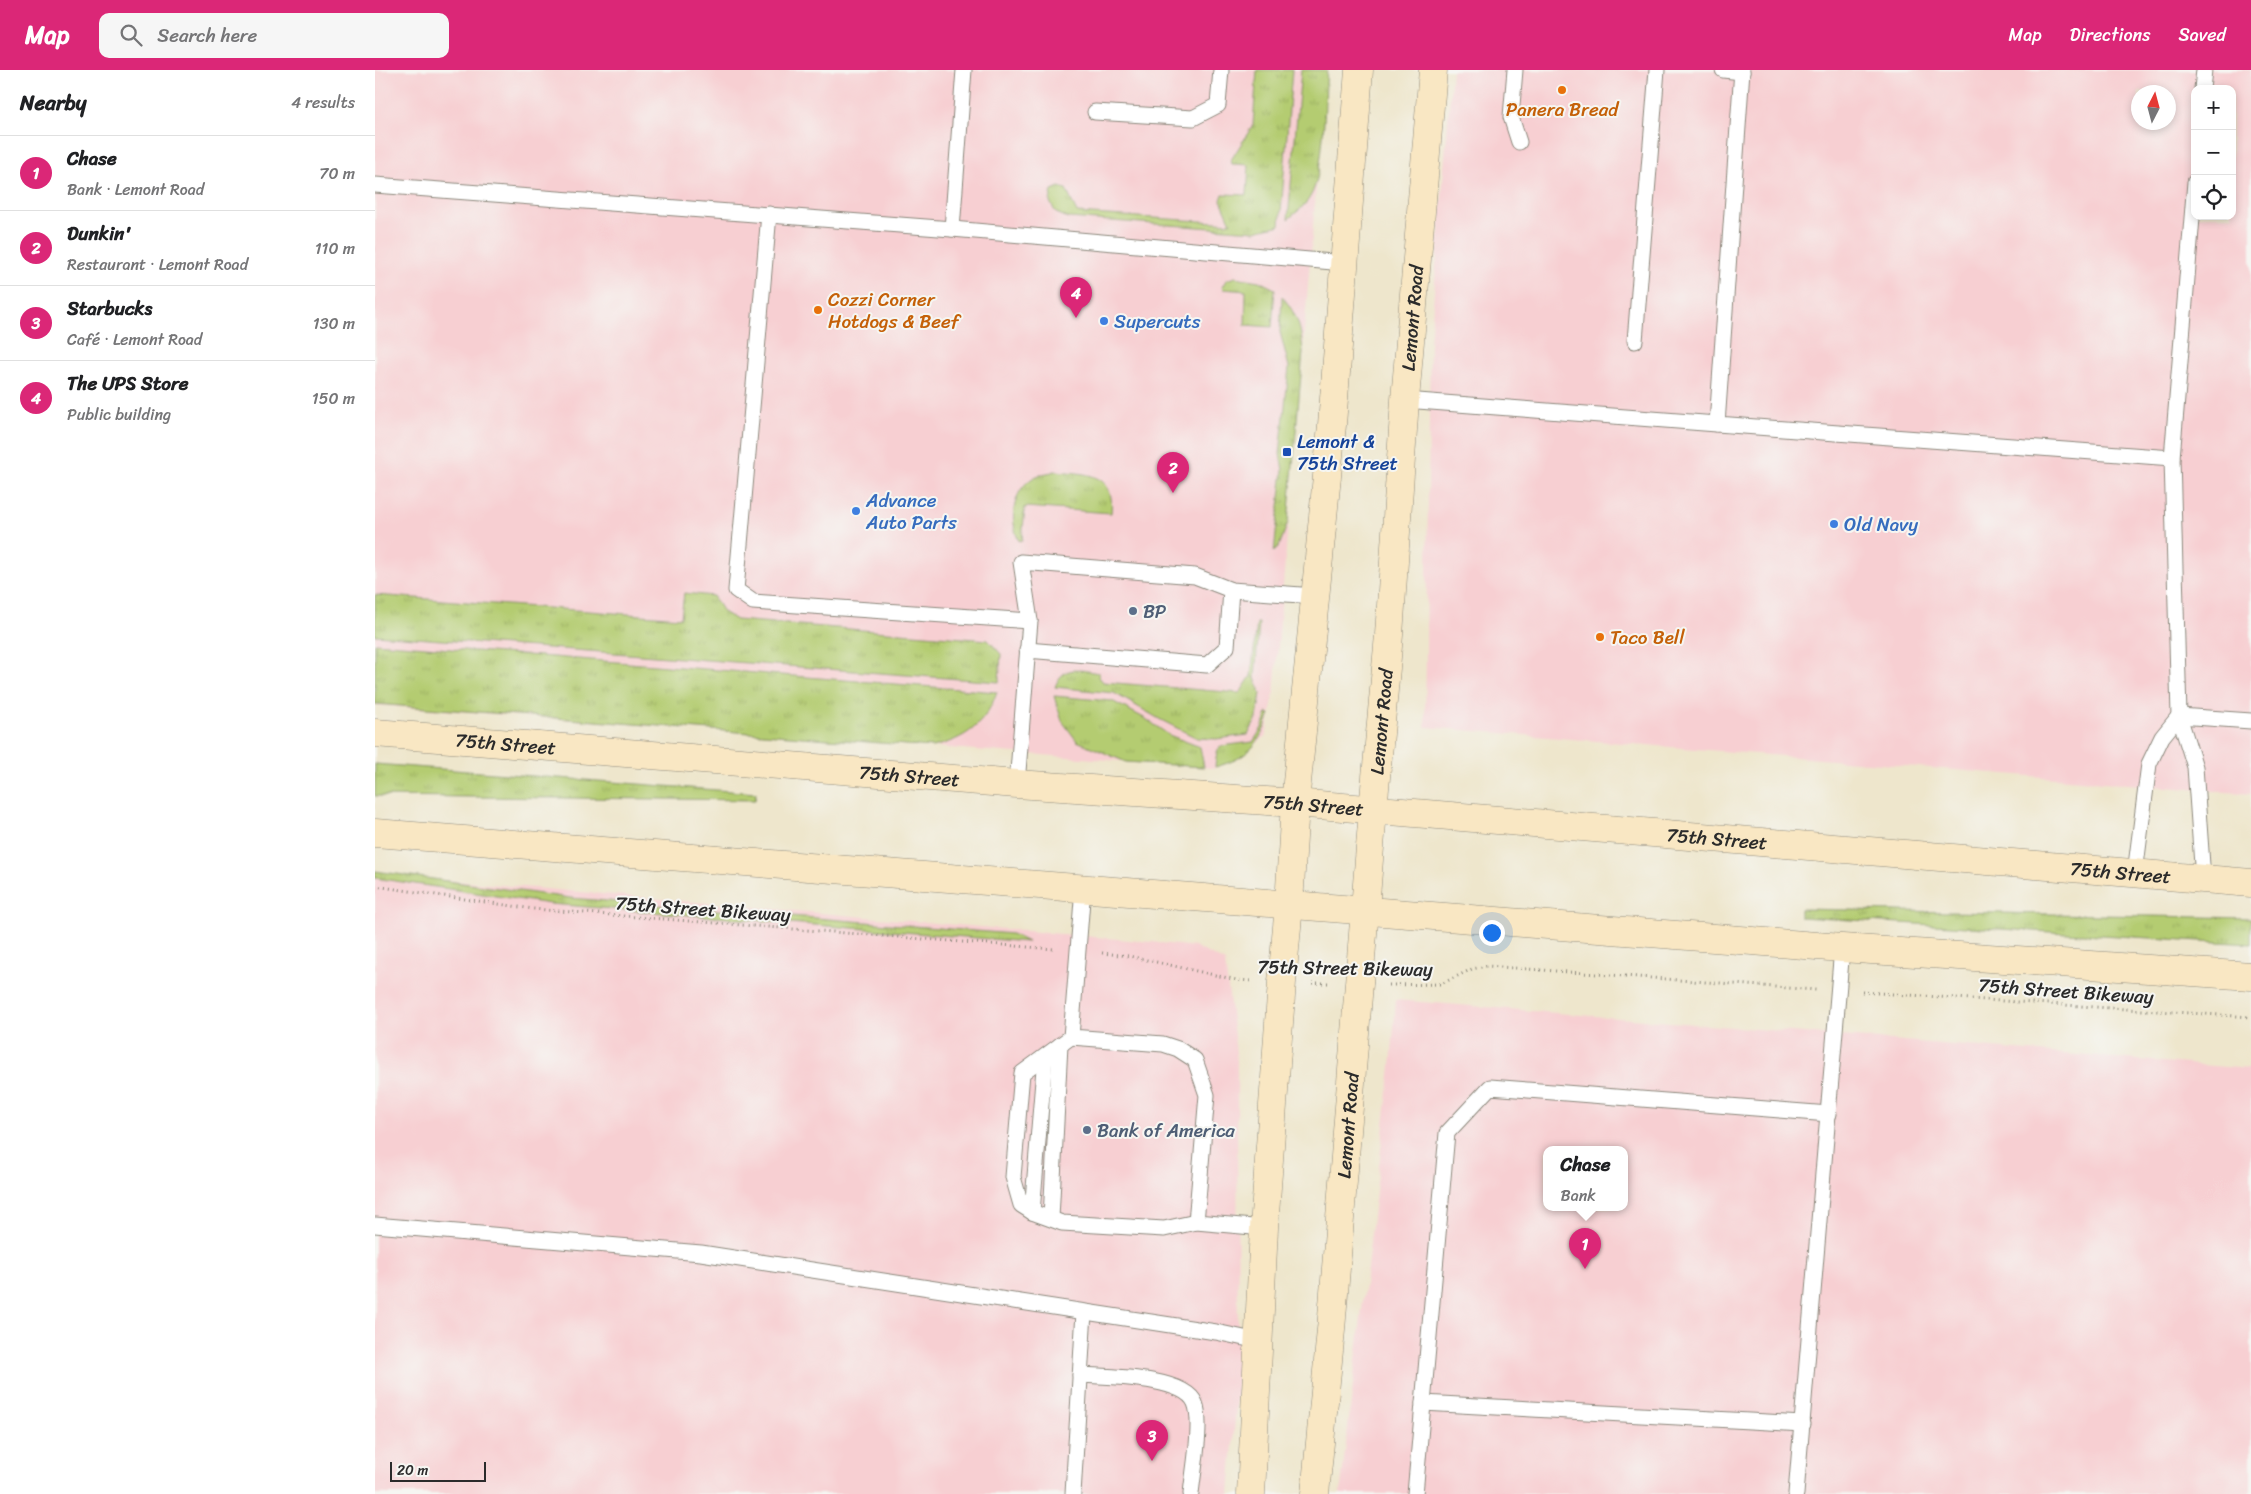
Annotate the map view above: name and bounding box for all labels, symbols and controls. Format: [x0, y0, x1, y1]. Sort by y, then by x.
search box [99, 13, 449, 58]
text: Map [25, 14, 69, 56]
text: Search here [157, 19, 257, 52]
text: Map [2009, 19, 2042, 51]
text: Directions [2070, 19, 2151, 51]
text: Saved [2179, 19, 2226, 51]
icon: search [117, 21, 145, 49]
text: Nearby [20, 84, 86, 122]
marker: Panera Bread [1556, 84, 1568, 96]
north arrow [2131, 85, 2176, 130]
map controls [2191, 85, 2236, 220]
button: + [2191, 85, 2236, 130]
text: 4 results [291, 88, 355, 117]
place label: Panera Bread [1506, 93, 1620, 126]
button: − [2191, 130, 2236, 175]
text: Chase [67, 142, 117, 175]
text: 1 [33, 159, 39, 188]
text: 70 m [319, 159, 355, 188]
text: Bank · Lemont Road [67, 175, 204, 204]
button: locate [2191, 175, 2236, 220]
text: Dunkin' [67, 217, 132, 250]
text: 2 [31, 234, 41, 263]
text: 110 m [315, 234, 355, 263]
text: Restaurant · Lemont Road [67, 250, 248, 279]
street label: Lemont Road [1391, 262, 1433, 372]
pin: 4 [1060, 277, 1092, 318]
place label: Cozzi Corner Hotdogs & Beef [828, 283, 962, 338]
text: Starbucks [67, 292, 152, 325]
marker: Cozzi Corner Hotdogs & Beef [812, 304, 824, 316]
place label: Supercuts [1114, 305, 1201, 338]
text: 3 [32, 309, 40, 338]
text: 130 m [313, 309, 355, 338]
marker: Supercuts [1098, 315, 1110, 327]
text: Café · Lemont Road [67, 325, 202, 354]
text: The UPS Store [67, 367, 189, 400]
text: 4 [31, 384, 41, 413]
text: 150 m [312, 384, 355, 413]
text: Public building [67, 400, 171, 429]
place label: Lemont & 75th Street [1297, 425, 1398, 480]
marker: Lemont & 75th Street [1281, 446, 1293, 458]
pin: 2 [1157, 452, 1189, 493]
place label: Advance Auto Parts [865, 484, 957, 539]
marker: Advance Auto Parts [850, 505, 862, 517]
place label: Old Navy [1844, 508, 1918, 541]
marker: Old Navy [1828, 518, 1840, 530]
place label: BP [1143, 595, 1166, 628]
marker: BP [1127, 605, 1139, 617]
place label: Taco Bell [1610, 621, 1685, 654]
marker: Taco Bell [1594, 631, 1606, 643]
street label: Lemont Road [1360, 665, 1403, 776]
street label: 75th Street [454, 723, 557, 764]
street label: 75th Street [858, 755, 961, 796]
street label: 75th Street [1262, 784, 1365, 825]
street label: 75th Street [1665, 818, 1769, 859]
street label: 75th Street [2069, 851, 2172, 893]
street label: 75th Street Bikeway [614, 886, 792, 932]
your location [1479, 920, 1505, 946]
street label: 75th Street Bikeway [1257, 950, 1433, 986]
street label: 75th Street Bikeway [1977, 968, 2155, 1014]
street label: Lemont Road [1327, 1069, 1368, 1180]
place label: Bank of America [1097, 1114, 1235, 1147]
marker: Bank of America [1081, 1124, 1093, 1136]
popup [1543, 1146, 1628, 1211]
text: Chase [1561, 1148, 1610, 1181]
text: Bank [1561, 1181, 1596, 1210]
pin: 1 [1569, 1228, 1601, 1269]
pin: 3 [1136, 1420, 1168, 1461]
text: 20 m [397, 1458, 428, 1483]
scale bar [390, 1459, 486, 1482]

